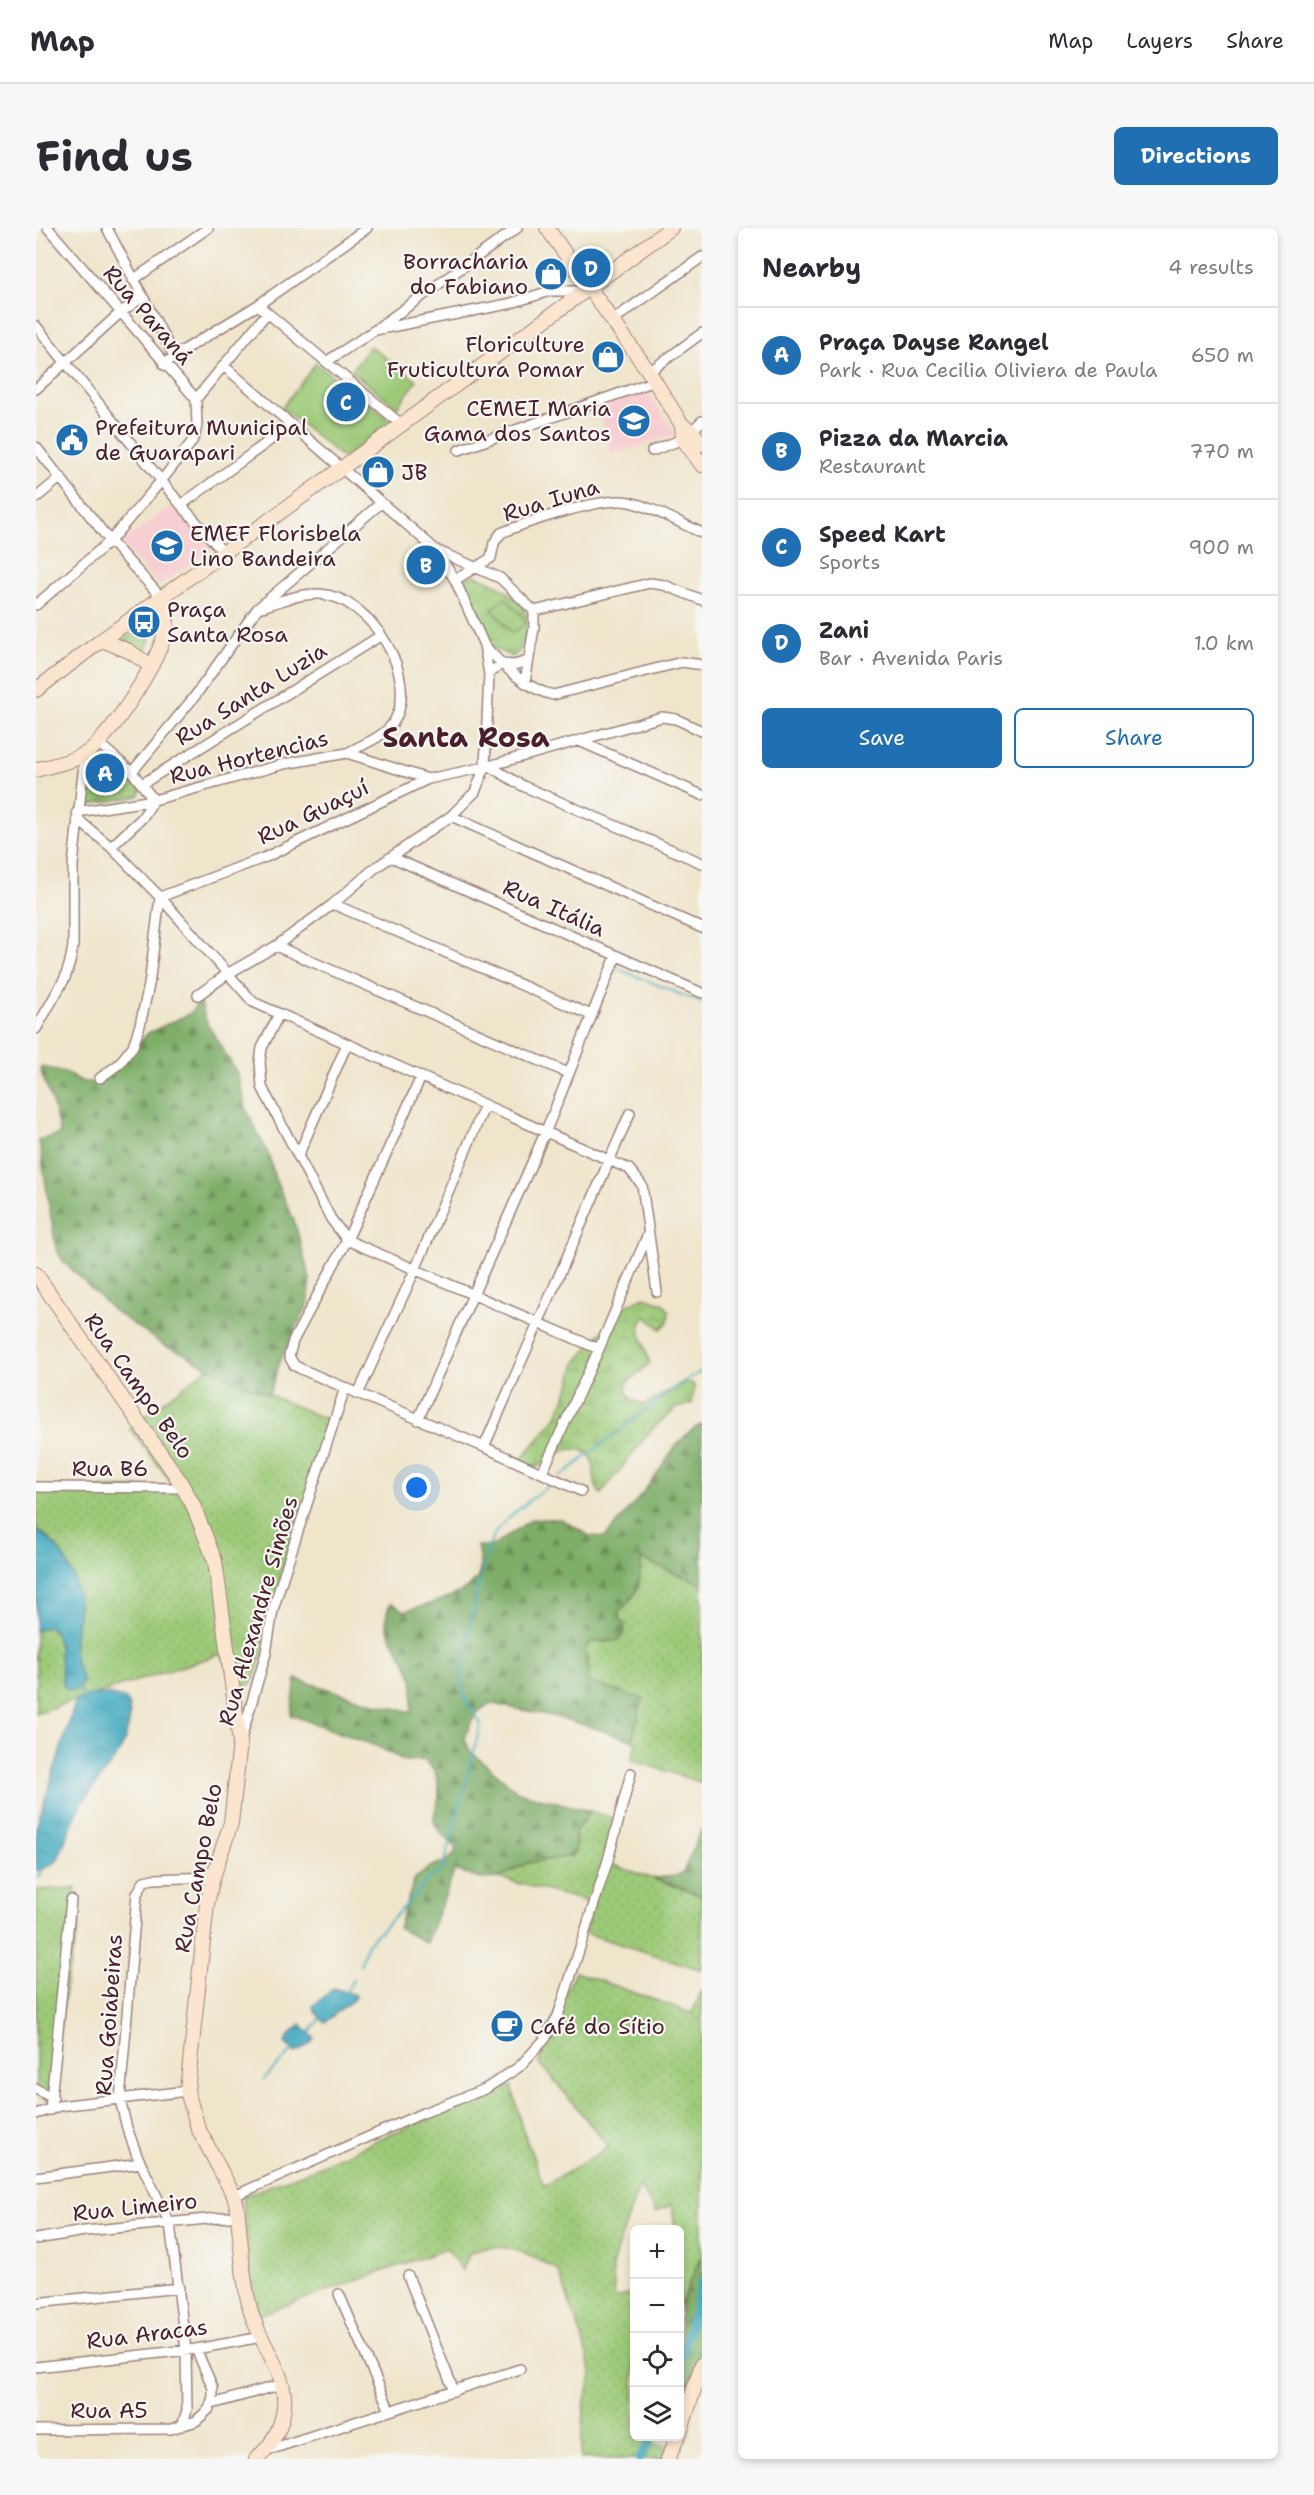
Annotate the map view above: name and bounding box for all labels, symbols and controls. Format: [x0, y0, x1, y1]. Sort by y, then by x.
text: Map [30, 22, 95, 60]
text: Map [1048, 27, 1093, 55]
text: Layers [1126, 27, 1193, 55]
text: Share [1226, 27, 1284, 55]
button: Directions [1114, 127, 1278, 185]
text: Find us [36, 128, 193, 184]
pin: D [572, 246, 610, 291]
place label: Borracharia do Fabiano [403, 247, 528, 301]
text: Nearby [762, 250, 861, 285]
text: 4 results [1168, 254, 1254, 280]
shop icon: Borracharia do Fabiano [533, 256, 569, 292]
street label: Rua Paraná [97, 259, 200, 371]
text: Praça Dayse Rangel [819, 328, 1049, 357]
place label: Floriculture Fruticultura Pomar [387, 330, 585, 384]
shop icon: Floriculture Fruticultura Pomar [590, 339, 626, 375]
text: A [774, 342, 789, 368]
text: 650 m [1191, 342, 1254, 368]
text: Park · Rua Cecilia Oliviera de Paula [819, 357, 1158, 383]
pin: C [326, 380, 366, 424]
place label: CEMEI Maria Gama dos Santos [424, 394, 611, 448]
school or university icon: CEMEI Maria Gama dos Santos [616, 403, 652, 439]
place label: Prefeitura Municipal de Guarapari [95, 413, 308, 467]
public building icon: Prefeitura Municipal de Guarapari [54, 422, 90, 458]
text: Pizza da Marcia [819, 424, 1008, 453]
text: B [775, 438, 788, 464]
text: 770 m [1190, 438, 1254, 464]
text: Restaurant [819, 453, 926, 479]
shop icon: JB [360, 454, 396, 490]
place label: JB [401, 458, 427, 487]
street label: Rua Iuna [499, 472, 603, 528]
place label: EMEF Florisbela Lino Bandeira [190, 519, 361, 573]
text: Speed Kart [819, 520, 946, 549]
school or university icon: EMEF Florisbela Lino Bandeira [149, 528, 185, 564]
text: C [775, 534, 788, 560]
text: 900 m [1188, 534, 1254, 560]
pin: B [406, 542, 446, 588]
text: Sports [819, 549, 880, 575]
place label: Praça Santa Rosa [167, 595, 288, 649]
bus stop icon: Praça Santa Rosa [126, 604, 162, 640]
text: Zani [819, 616, 869, 645]
text: D [774, 630, 789, 656]
text: 1.0 km [1194, 630, 1254, 656]
street label: Rua Santa Luzia [170, 636, 332, 752]
text: Bar · Avenida Paris [819, 645, 1003, 671]
button: Save [762, 708, 1002, 768]
button: Share [1014, 708, 1254, 768]
district label: Santa Rosa [382, 718, 550, 756]
street label: Rua Hortencias [167, 723, 331, 791]
pin: A [86, 750, 124, 796]
street label: Rua Guaçuí [253, 773, 373, 851]
street label: Rua Itália [498, 873, 610, 943]
street label: Rua Campo Belo [78, 1307, 200, 1465]
street label: Rua B6 [72, 1454, 148, 1483]
your location [402, 1473, 431, 1502]
street label: Rua Alexandre Simões [211, 1493, 305, 1729]
street label: Rua Campo Belo [167, 1781, 229, 1955]
street label: Rua Goiabeiras [89, 1933, 129, 2097]
cafe icon: Café do Sítio [489, 2008, 525, 2044]
place label: Café do Sítio [530, 2012, 665, 2041]
street label: Rua Limeiro [71, 2186, 199, 2228]
map controls [630, 2225, 684, 2441]
button: + [630, 2225, 684, 2279]
button: − [630, 2279, 684, 2333]
street label: Rua Aracas [85, 2312, 209, 2356]
button: locate [630, 2333, 684, 2387]
button: layers [630, 2387, 684, 2441]
street label: Rua A5 [70, 2396, 148, 2425]

